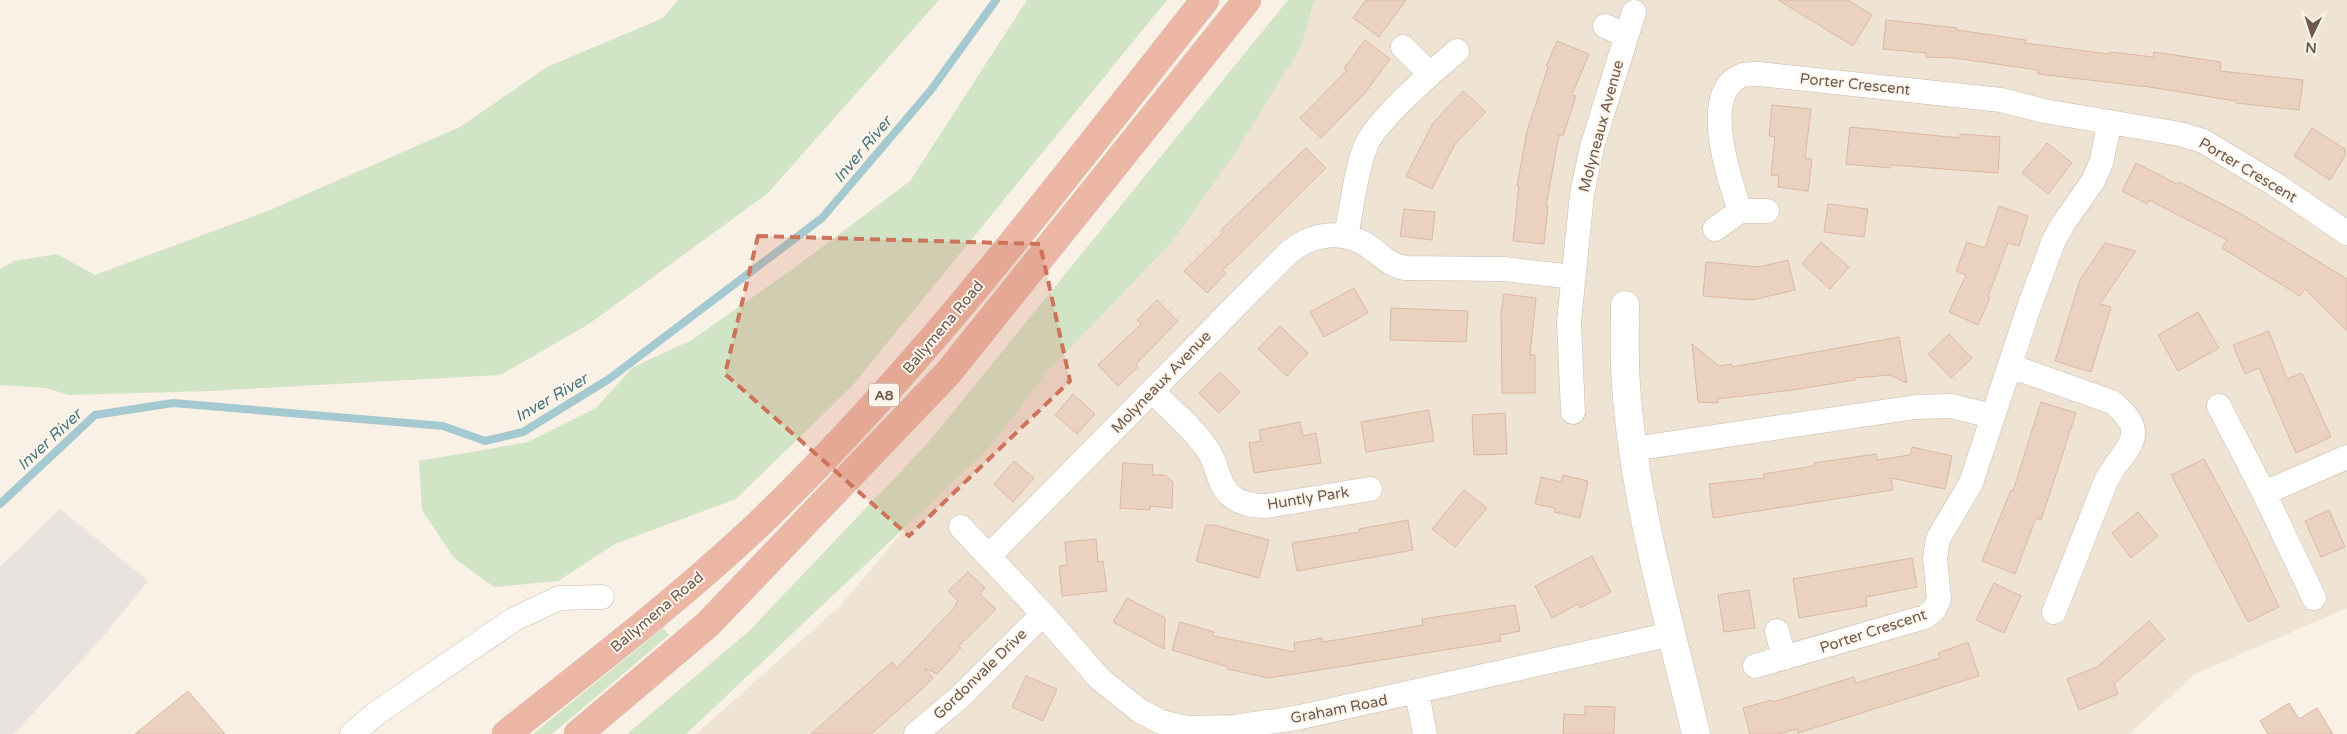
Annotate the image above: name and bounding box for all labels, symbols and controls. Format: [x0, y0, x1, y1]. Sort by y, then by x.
north arrow [2287, 10, 2337, 60]
text: N [2305, 39, 2317, 56]
street label: Molyneaux Avenue [1575, 58, 1627, 194]
street label: Porter Crescent [1799, 69, 1911, 99]
water label: Inver River [829, 111, 898, 187]
street label: Porter Crescent [2196, 134, 2300, 206]
street label: Ballymena Road [899, 277, 987, 377]
street label: Molyneaux Avenue [1107, 327, 1215, 437]
water label: Inver River [512, 368, 593, 427]
road number: A8 [869, 384, 899, 406]
water label: Inver River [13, 404, 87, 475]
street label: Huntly Park [1266, 483, 1350, 513]
street label: Ballymena Road [607, 568, 707, 656]
street label: Porter Crescent [1817, 605, 1929, 657]
street label: Gordonvale Drive [930, 625, 1030, 723]
street label: Graham Road [1289, 691, 1389, 727]

